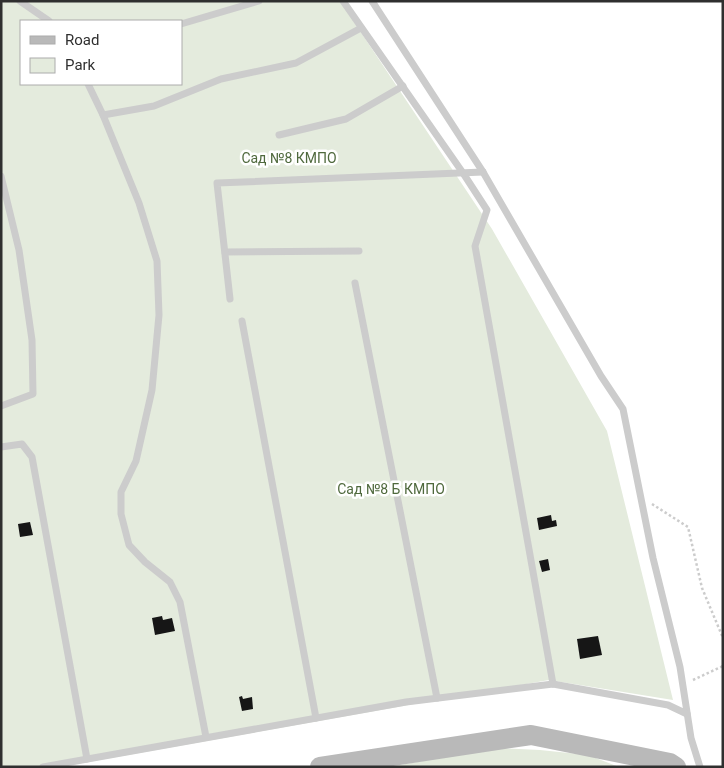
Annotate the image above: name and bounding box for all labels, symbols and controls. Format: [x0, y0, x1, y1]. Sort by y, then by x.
legend [20, 20, 182, 85]
text: Road [65, 31, 99, 49]
text: Park [65, 56, 96, 74]
park label: Сад №8 КМПО [241, 150, 337, 166]
park label: Сад №8 Б КМПО [337, 481, 445, 497]

